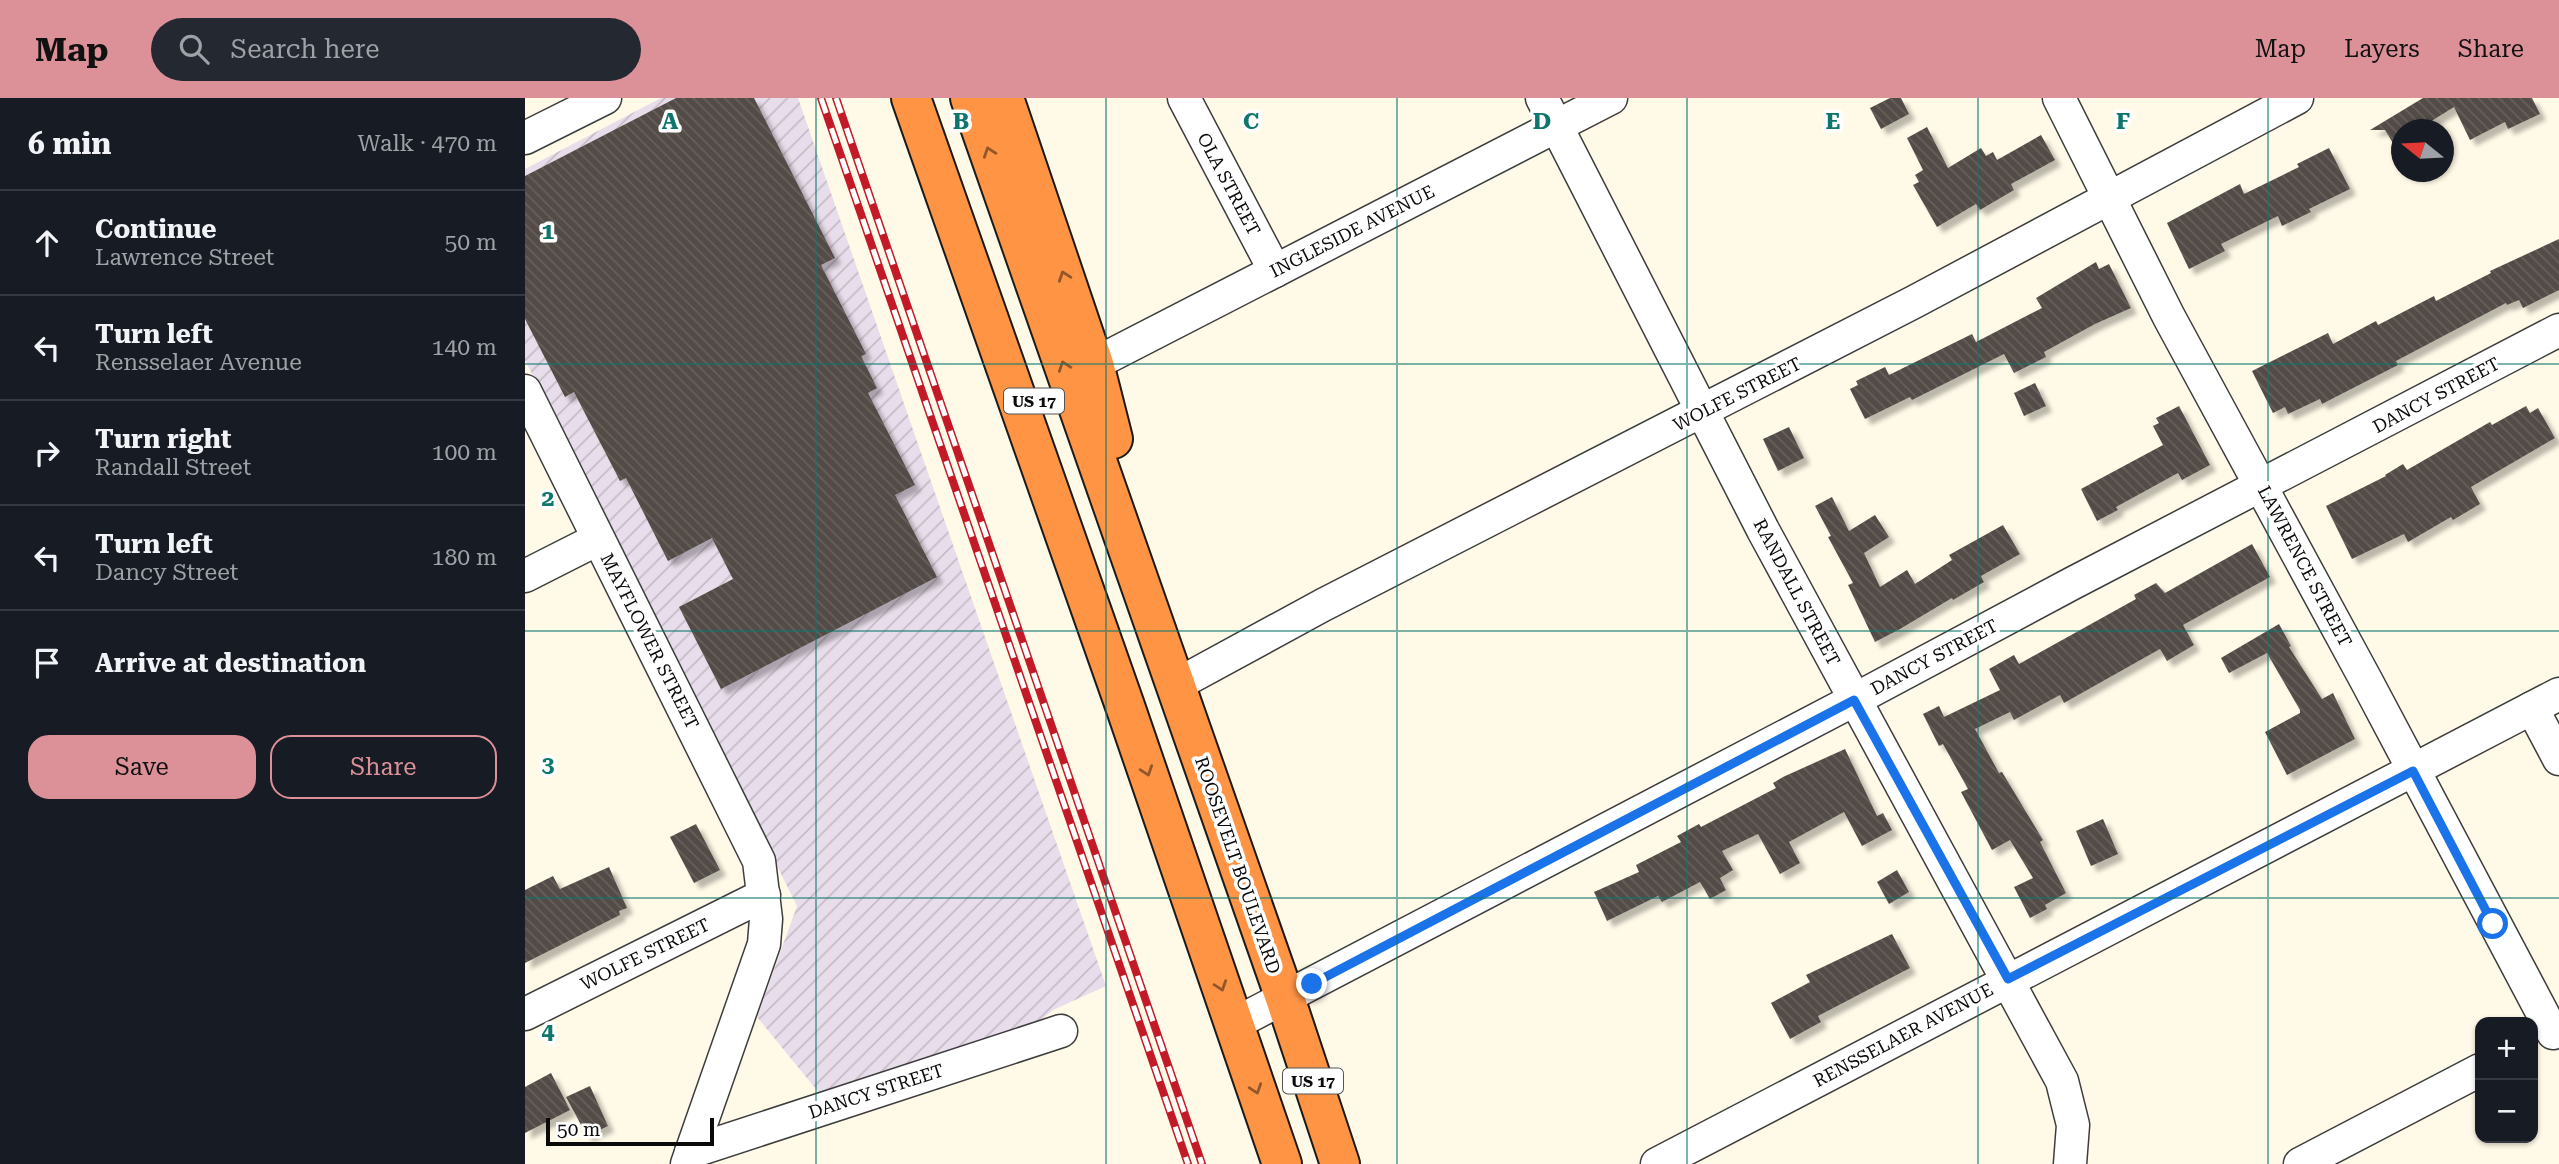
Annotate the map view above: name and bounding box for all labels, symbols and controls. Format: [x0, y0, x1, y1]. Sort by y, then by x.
search box [151, 18, 641, 81]
text: Map [35, 30, 109, 69]
icon: search [175, 30, 213, 68]
text: Search here [231, 34, 380, 64]
text: Map [2255, 35, 2306, 63]
text: Layers [2344, 35, 2420, 63]
text: Share [2458, 35, 2524, 63]
text: A [662, 108, 679, 135]
text: B [953, 108, 969, 135]
text: C [1243, 108, 1259, 135]
text: D [1533, 108, 1551, 135]
text: E [1826, 108, 1840, 135]
text: F [2116, 108, 2130, 135]
north arrow [2391, 119, 2454, 182]
text: 6 min [28, 126, 111, 161]
street label: OLA STREET [1193, 129, 1265, 239]
text: Walk · 470 m [358, 130, 497, 157]
one-way arrow [983, 146, 997, 158]
street label: INGLESIDE AVENUE [1266, 180, 1438, 282]
text: Continue [95, 214, 217, 244]
text: 1 [542, 218, 555, 245]
icon: ahead [28, 224, 66, 262]
text: 50 m [444, 229, 497, 256]
text: Lawrence Street [95, 244, 274, 271]
one-way arrow [1058, 270, 1072, 283]
text: Turn left [95, 319, 213, 349]
icon: left [28, 329, 66, 367]
text: 140 m [432, 334, 497, 361]
text: Rensselaer Avenue [95, 349, 302, 376]
street label: WOLFE STREET [1669, 353, 1805, 435]
street label: DANCY STREET [2369, 353, 2503, 437]
one-way arrow [1058, 361, 1072, 373]
road number: US 17 [1004, 388, 1064, 414]
text: Turn right [95, 424, 231, 454]
icon: right [28, 434, 66, 472]
text: 100 m [432, 439, 497, 466]
text: Randall Street [95, 454, 251, 481]
street label: LAWRENCE STREET [2254, 482, 2356, 650]
text: 2 [542, 485, 554, 512]
street label: RANDALL STREET [1749, 515, 1845, 669]
text: Turn left [95, 529, 213, 559]
icon: left [28, 539, 66, 577]
text: 180 m [432, 544, 497, 571]
street label: MAYFLOWER STREET [597, 550, 703, 732]
text: Dancy Street [95, 559, 238, 586]
street label: DANCY STREET [1867, 615, 2001, 699]
icon: arrive [28, 644, 66, 682]
text: Arrive at destination [95, 648, 366, 678]
button: Save [28, 735, 256, 799]
button: Share [270, 735, 497, 799]
text: 3 [542, 751, 555, 778]
street label: ROOSEVELT BOULEVARD [1191, 754, 1285, 976]
one-way arrow [1139, 764, 1153, 776]
route start [2477, 908, 2508, 939]
street label: WOLFE STREET [577, 914, 713, 994]
route end [1296, 968, 1327, 999]
one-way arrow [1213, 979, 1227, 991]
street label: RENSSELAER AVENUE [1809, 979, 1997, 1091]
map controls [2475, 1017, 2538, 1143]
button: + [2475, 1017, 2538, 1080]
text: 4 [542, 1018, 555, 1045]
street label: DANCY STREET [806, 1059, 946, 1123]
road number: US 17 [1283, 1068, 1343, 1093]
button: − [2475, 1080, 2538, 1143]
one-way arrow [1248, 1082, 1262, 1095]
scale bar [546, 1115, 714, 1147]
text: 50 m [557, 1118, 600, 1141]

